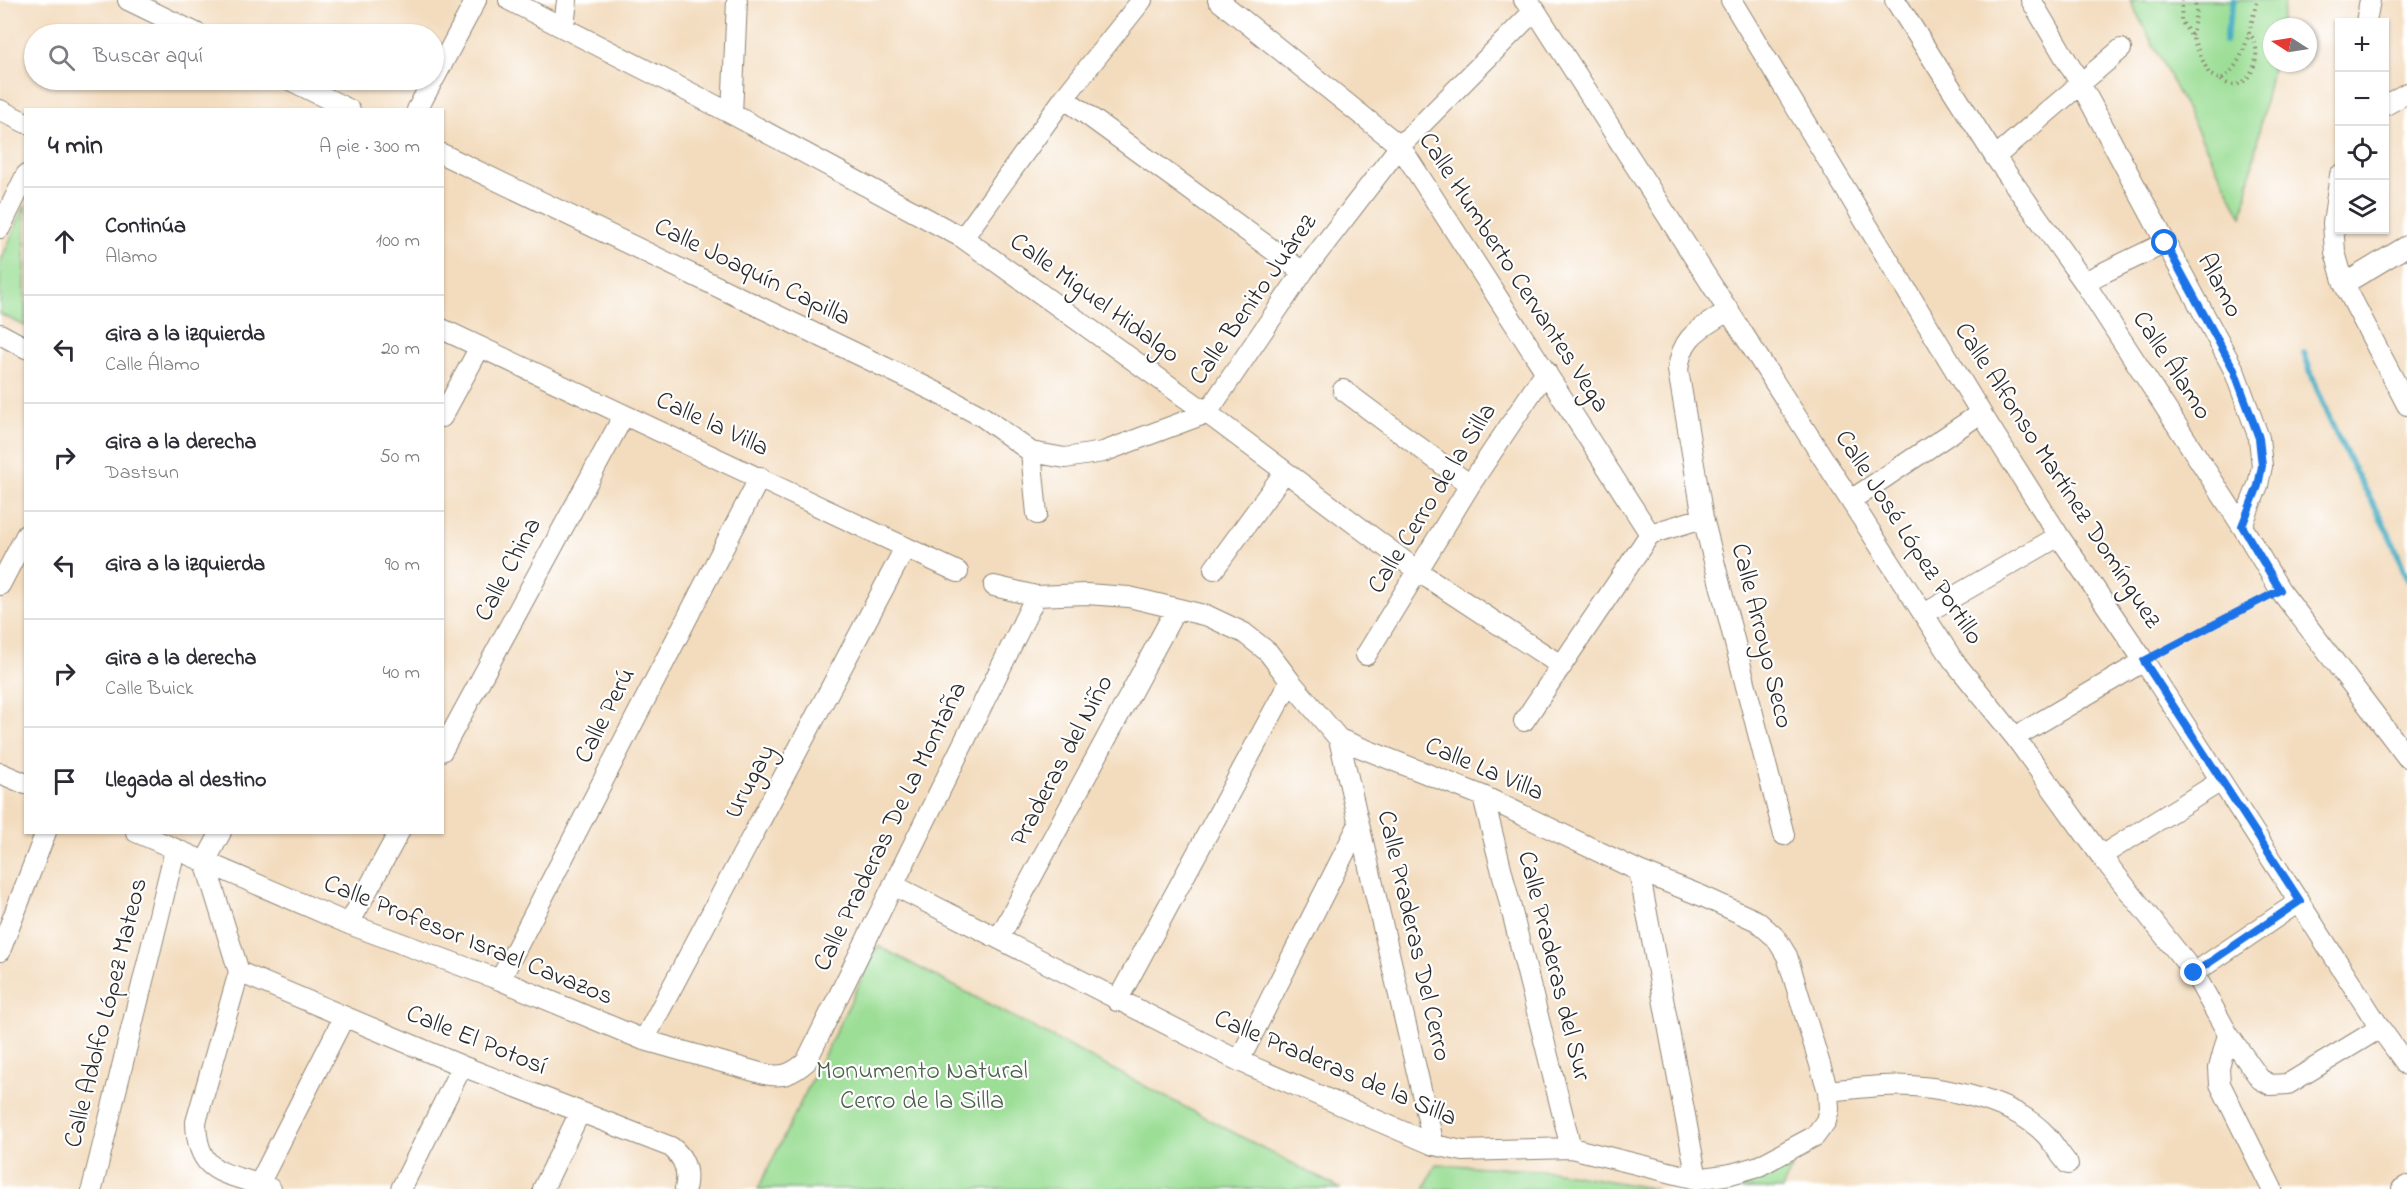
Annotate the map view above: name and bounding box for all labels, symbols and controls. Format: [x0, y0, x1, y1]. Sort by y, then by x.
north arrow [2263, 18, 2317, 72]
map controls [2335, 18, 2389, 234]
button: + [2335, 18, 2389, 72]
search box [24, 24, 444, 90]
icon: search [45, 41, 78, 74]
text: Buscar aquí [93, 41, 203, 73]
button: − [2335, 72, 2389, 126]
street label: Calle Humberto Cervantes Vega [1408, 125, 1618, 421]
button: locate [2335, 126, 2389, 180]
text: 4 min [48, 128, 103, 166]
text: A pie · 300 m [319, 133, 420, 162]
button: layers [2335, 180, 2389, 234]
street label: Calle Benito Juárez [1181, 206, 1328, 394]
street label: Calle Joaquín Capilla [647, 209, 857, 337]
text: Continúa [105, 211, 186, 243]
street label: Calle Miguel Hidalgo [1001, 224, 1187, 374]
icon: ahead [48, 225, 81, 258]
text: 100 m [376, 227, 420, 256]
route start [2151, 229, 2177, 255]
text: Alamo [105, 243, 157, 272]
street label: Alamo [2186, 247, 2252, 325]
street label: Calle Álamo [2121, 304, 2221, 428]
street label: Calle Alfonso Martínez Domínguez [1944, 315, 2171, 637]
text: Gira a la izquierda [105, 319, 265, 351]
icon: left [48, 333, 81, 366]
text: 20 m [381, 335, 420, 364]
text: Calle Álamo [105, 351, 200, 380]
street label: Calle la Villa [649, 382, 775, 468]
street label: Calle Cerro de la Silla [1359, 396, 1507, 602]
street label: Calle José López Portillo [1824, 423, 1992, 653]
text: Gira a la derecha [105, 427, 256, 459]
icon: right [48, 441, 81, 474]
text: 50 m [379, 443, 420, 472]
text: Dastsun [105, 459, 179, 488]
street label: Calle China [466, 511, 552, 629]
street label: Calle Arroyo Seco [1720, 539, 1802, 733]
icon: left [48, 549, 81, 582]
text: Gira a la izquierda [105, 549, 265, 581]
text: 90 m [385, 551, 420, 580]
text: Gira a la derecha [105, 643, 256, 675]
icon: right [48, 657, 81, 690]
text: 40 m [383, 659, 420, 688]
street label: Calle Perú [566, 661, 646, 771]
street label: Praderas del Niño [1002, 668, 1124, 854]
text: Calle Buick [105, 675, 194, 704]
street label: Calle Praderas De La Montaña [804, 676, 978, 978]
street label: Calle La Villa [1418, 728, 1550, 812]
street label: Urugay [716, 738, 786, 826]
icon: arrive [48, 765, 81, 798]
text: Llegada al destino [105, 765, 266, 797]
street label: Calle Praderas Del Cerro [1366, 807, 1460, 1065]
street label: Calle Praderas del Sur [1506, 847, 1600, 1086]
street label: Calle Profesor Israel Cavazos [317, 865, 619, 1017]
street label: Calle Adolfo López Mateos [55, 874, 159, 1152]
route end [2180, 959, 2206, 985]
street label: Calle El Potosí [400, 995, 552, 1087]
street label: Calle Praderas de la Silla [1208, 1001, 1462, 1137]
park label: Monumento Natural Cerro de la Silla [816, 1053, 1028, 1121]

